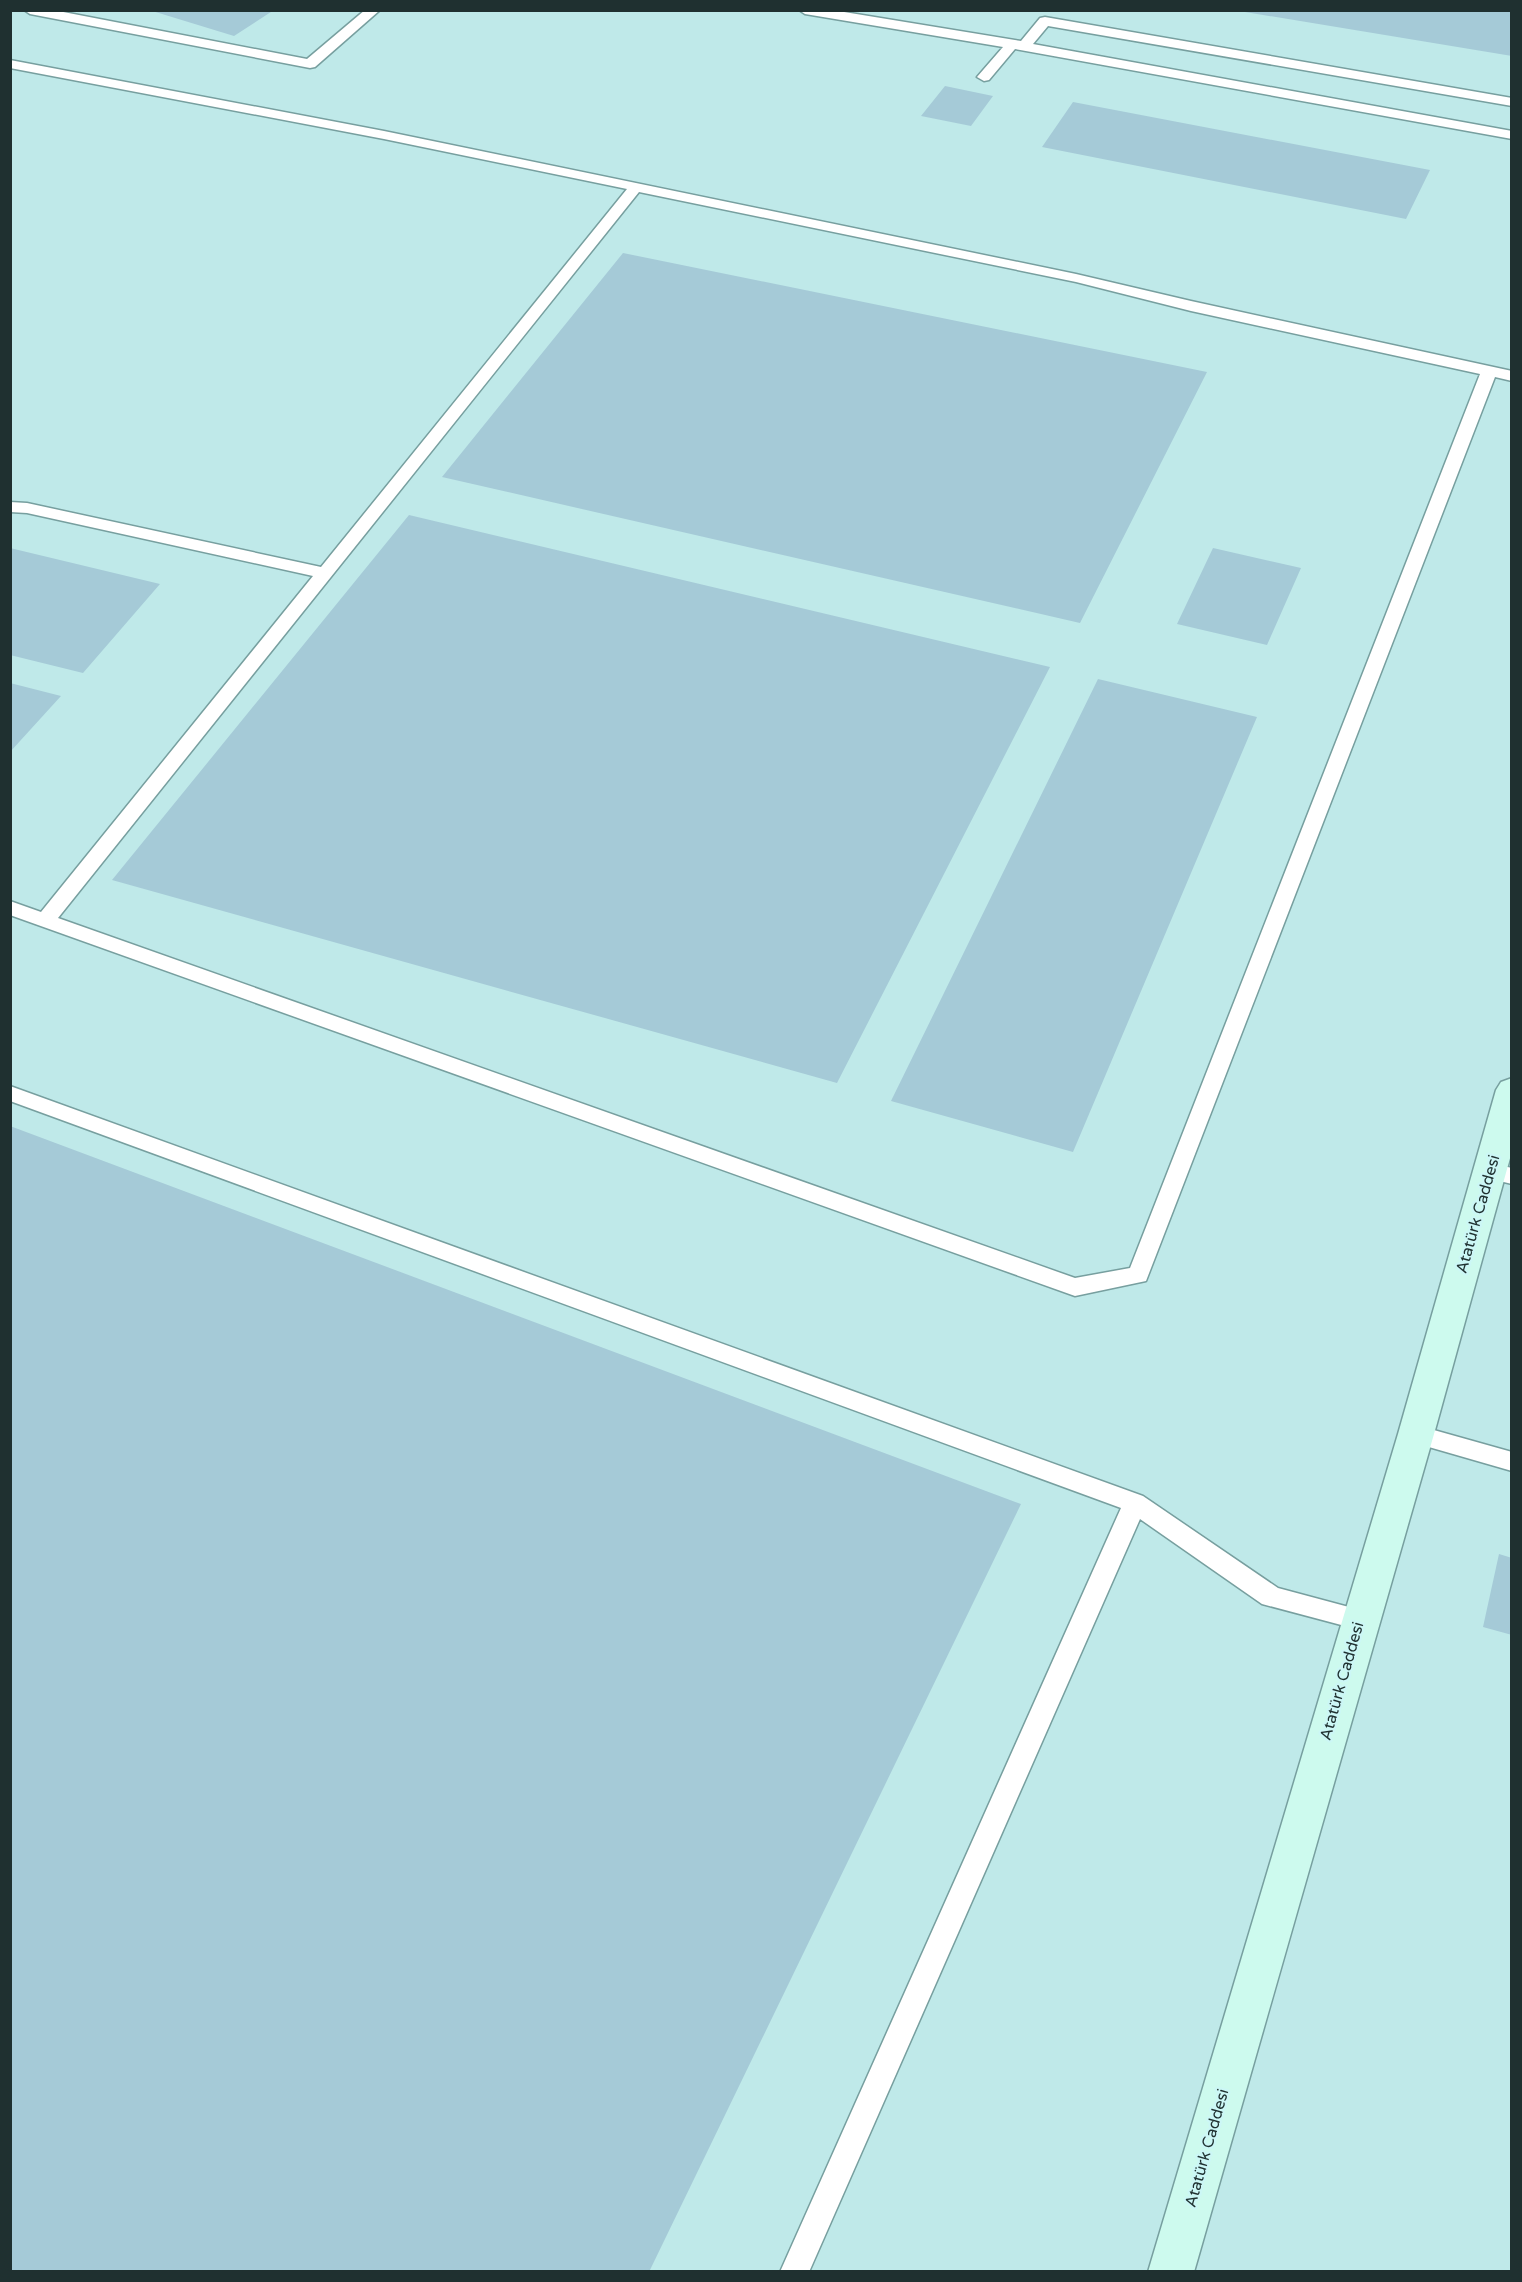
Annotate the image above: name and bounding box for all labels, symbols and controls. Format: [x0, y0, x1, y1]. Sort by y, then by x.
street label: Atatürk Caddesi [1452, 1152, 1504, 1276]
street label: Atatürk Caddesi [1316, 1619, 1368, 1743]
street label: Atatürk Caddesi [1181, 2086, 1233, 2210]

